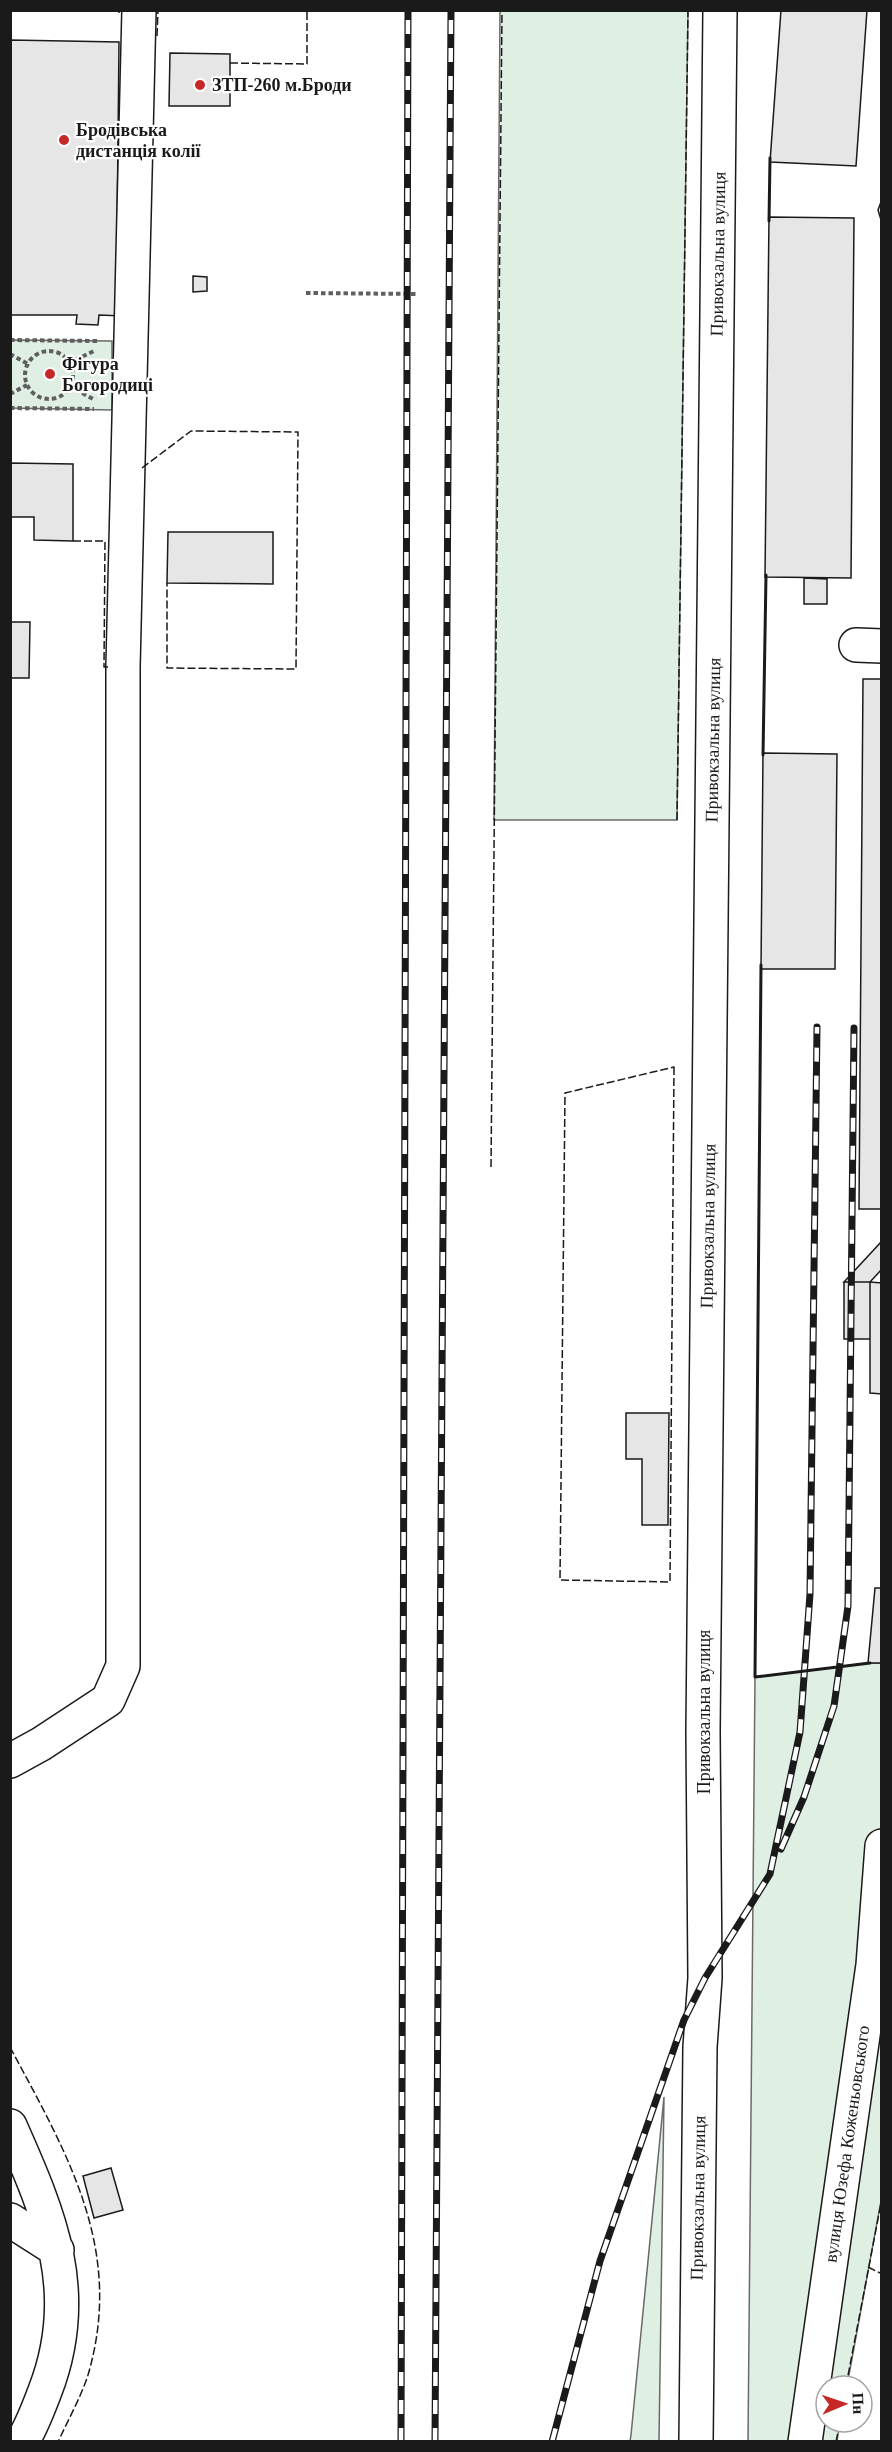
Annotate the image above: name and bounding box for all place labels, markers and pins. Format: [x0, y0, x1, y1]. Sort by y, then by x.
place label: ЗТП-260 м.Броди [212, 75, 352, 95]
marker: ЗТП-260 м.Броди [193, 78, 207, 92]
place label: Бродівська дистанція колії [76, 120, 202, 161]
marker: Бродівська дистанція колії [57, 133, 71, 147]
place label: Фігура Богородиці [62, 354, 153, 395]
marker: Фігура Богородиці [43, 367, 57, 381]

